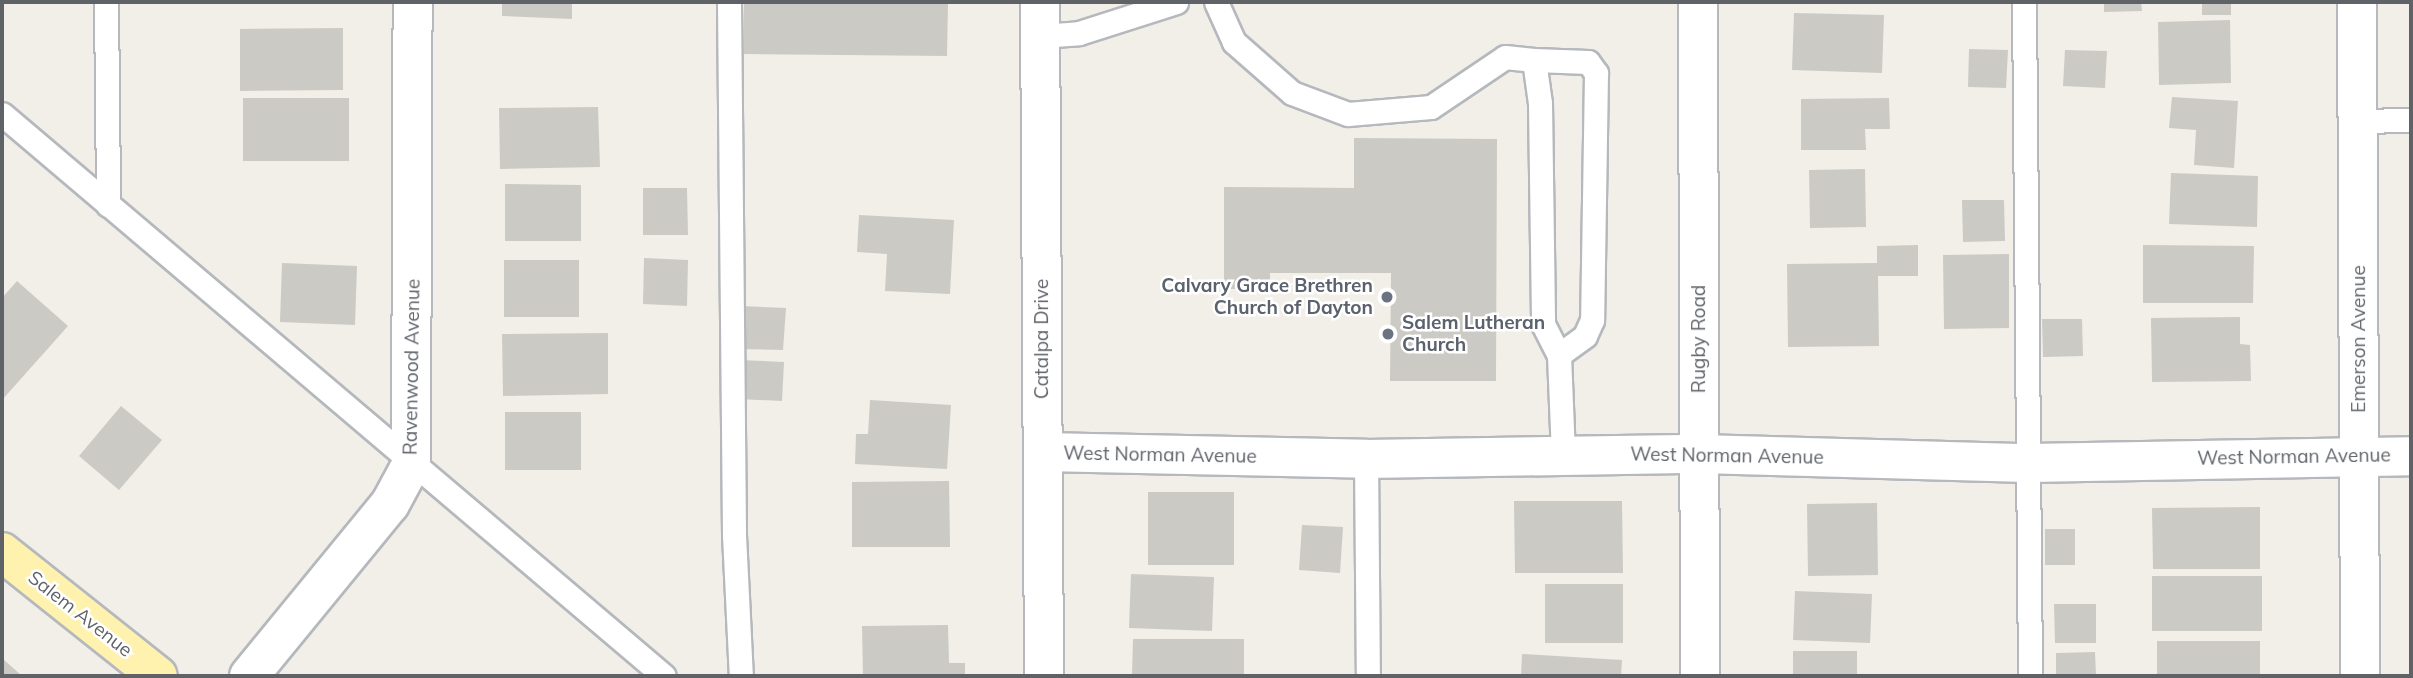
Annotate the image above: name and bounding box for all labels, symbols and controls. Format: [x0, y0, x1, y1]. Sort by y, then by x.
street label: Emerson Avenue [2348, 265, 2370, 413]
place label: Calvary Grace Brethren Church of Dayton [1161, 275, 1373, 319]
street label: Ravenwood Avenue [399, 279, 425, 455]
street label: Catalpa Drive [1031, 279, 1053, 399]
street label: Rugby Road [1688, 285, 1710, 393]
marker: Calvary Grace Brethren Church of Dayton [1379, 289, 1395, 305]
place label: Salem Lutheran Church [1402, 312, 1545, 356]
marker: Salem Lutheran Church [1380, 326, 1396, 342]
street label: West Norman Avenue [1063, 442, 1257, 468]
street label: West Norman Avenue [1630, 443, 1824, 469]
street label: West Norman Avenue [2197, 444, 2391, 470]
street label: Salem Avenue [23, 566, 137, 662]

